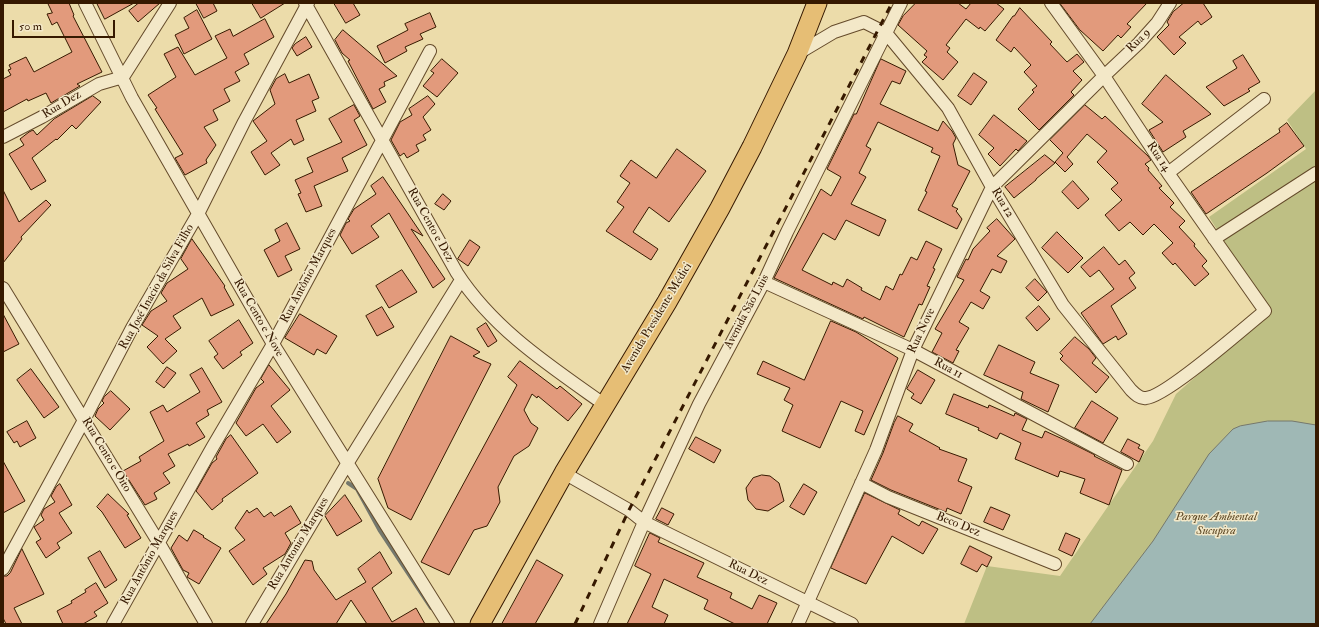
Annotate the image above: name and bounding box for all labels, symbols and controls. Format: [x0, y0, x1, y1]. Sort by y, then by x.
scale bar [14, 12, 117, 38]
text: 50 m [19, 19, 42, 34]
street label: Rua 9 [1124, 26, 1154, 56]
street label: Rua Dez [40, 88, 84, 122]
street label: Rua 14 [1143, 139, 1173, 175]
street label: Rua Cento e Dez [404, 185, 456, 265]
street label: Rua 12 [987, 185, 1017, 221]
street label: Rua José Inacio da Silva Filho [117, 222, 197, 352]
street label: Rua Antônio Marques [278, 226, 340, 326]
street label: Avenida Presidente Médici [618, 260, 696, 376]
street label: Avenida São Luis [721, 272, 773, 352]
street label: Rua Cento e Nove [230, 276, 286, 360]
street label: Rua Nove [905, 306, 939, 356]
street label: Rua 11 [931, 355, 965, 383]
street label: Rua Cento e Oito [78, 415, 134, 495]
street label: Rua Antonio Marques [266, 495, 332, 593]
street label: Rua Antônio Marques [118, 508, 182, 608]
street label: Beco Dez [934, 510, 982, 540]
park label: Parque Ambiental Sucupira [1175, 510, 1257, 538]
street label: Rua Dez [726, 557, 770, 589]

